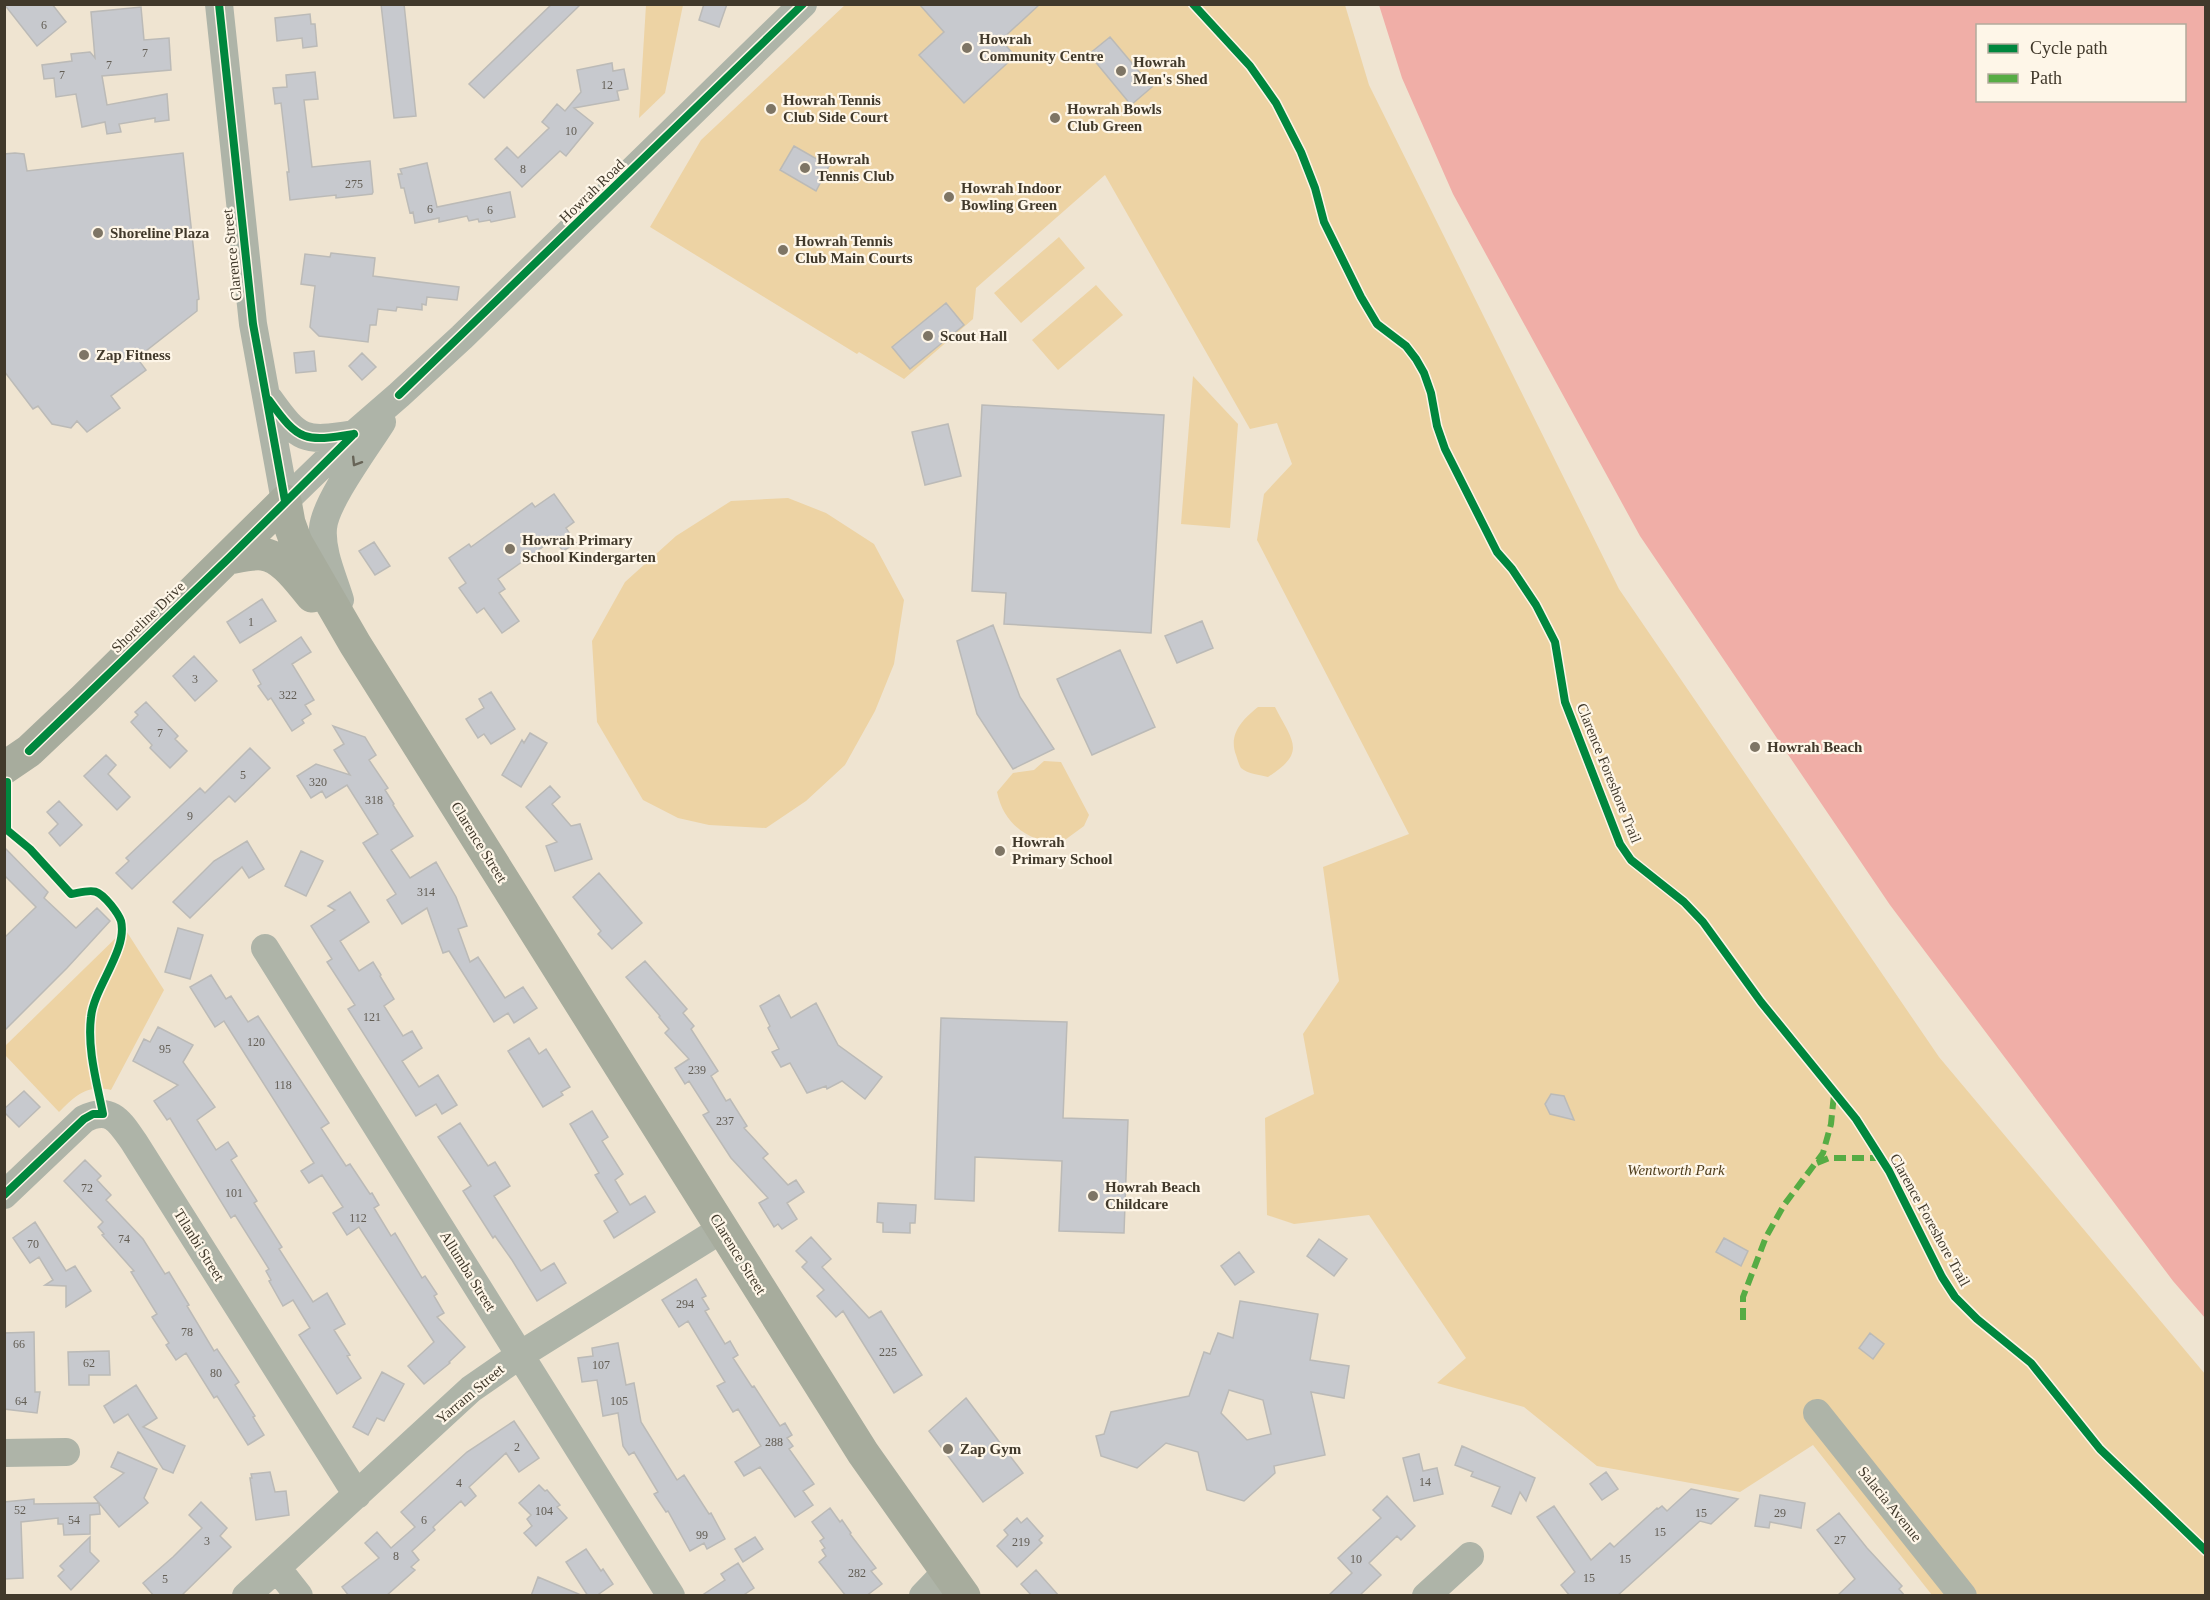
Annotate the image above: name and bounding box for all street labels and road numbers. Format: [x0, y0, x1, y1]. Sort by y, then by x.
street label: Howrah Road [556, 156, 628, 226]
street label: Clarence Street [219, 208, 245, 302]
street label: Shoreline Drive [108, 578, 188, 656]
street label: Clarence Foreshore Trail [1574, 701, 1644, 845]
street label: Clarence Street [448, 799, 511, 886]
street label: Clarence Foreshore Trail [1887, 1151, 1973, 1289]
street label: Tilanbi Street [171, 1206, 228, 1285]
street label: Clarence Street [707, 1211, 770, 1298]
street label: Allumba Street [437, 1228, 499, 1315]
street label: Yarram Street [433, 1361, 508, 1427]
street label: Salacia Avenue [1855, 1463, 1925, 1545]

